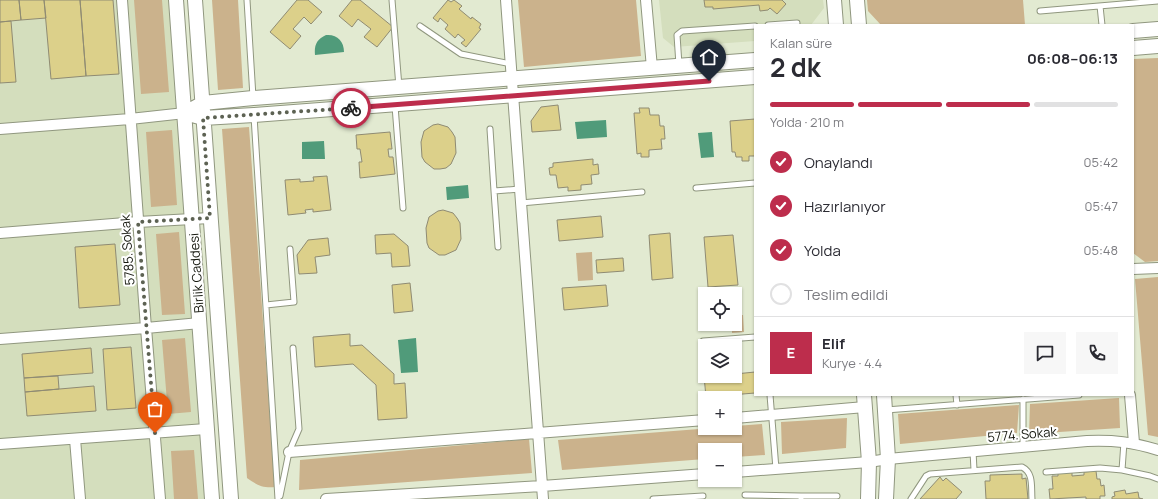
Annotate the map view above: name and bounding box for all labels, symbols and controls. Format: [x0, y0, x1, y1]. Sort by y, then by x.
text: Kalan süre [770, 34, 832, 52]
pin [692, 40, 726, 81]
icon: home [698, 46, 720, 68]
text: 06:08–06:13 [1027, 48, 1118, 69]
text: 2 dk [770, 49, 821, 85]
courier [331, 88, 371, 128]
icon: bike [340, 97, 362, 119]
text: Yolda · 210 m [770, 113, 844, 131]
icon: check [770, 151, 792, 173]
text: Onaylandı [804, 152, 873, 173]
text: 05:42 [1084, 153, 1118, 171]
icon: check [770, 195, 792, 217]
text: Hazırlanıyor [804, 196, 886, 217]
text: 05:47 [1084, 197, 1118, 215]
street label: 5785. Sokak [116, 214, 138, 286]
street label: Birlik Caddesi [184, 232, 208, 314]
icon: check [770, 239, 792, 261]
text: Yolda [804, 240, 841, 261]
text: 05:48 [1083, 241, 1118, 259]
text: Teslim edildi [804, 284, 888, 305]
map controls [698, 287, 742, 487]
button: locate [698, 287, 742, 331]
button: chat [1024, 332, 1066, 374]
button: phone [1076, 332, 1118, 374]
text: Elif [822, 333, 845, 354]
button: layers [698, 339, 742, 383]
text: E [787, 342, 795, 363]
text: Kurye · 4.4 [822, 354, 882, 372]
button: + [698, 391, 742, 435]
pin [138, 392, 172, 433]
icon: bag [144, 398, 166, 420]
street label: 5774. Sokak [987, 422, 1058, 446]
button: − [698, 443, 742, 487]

